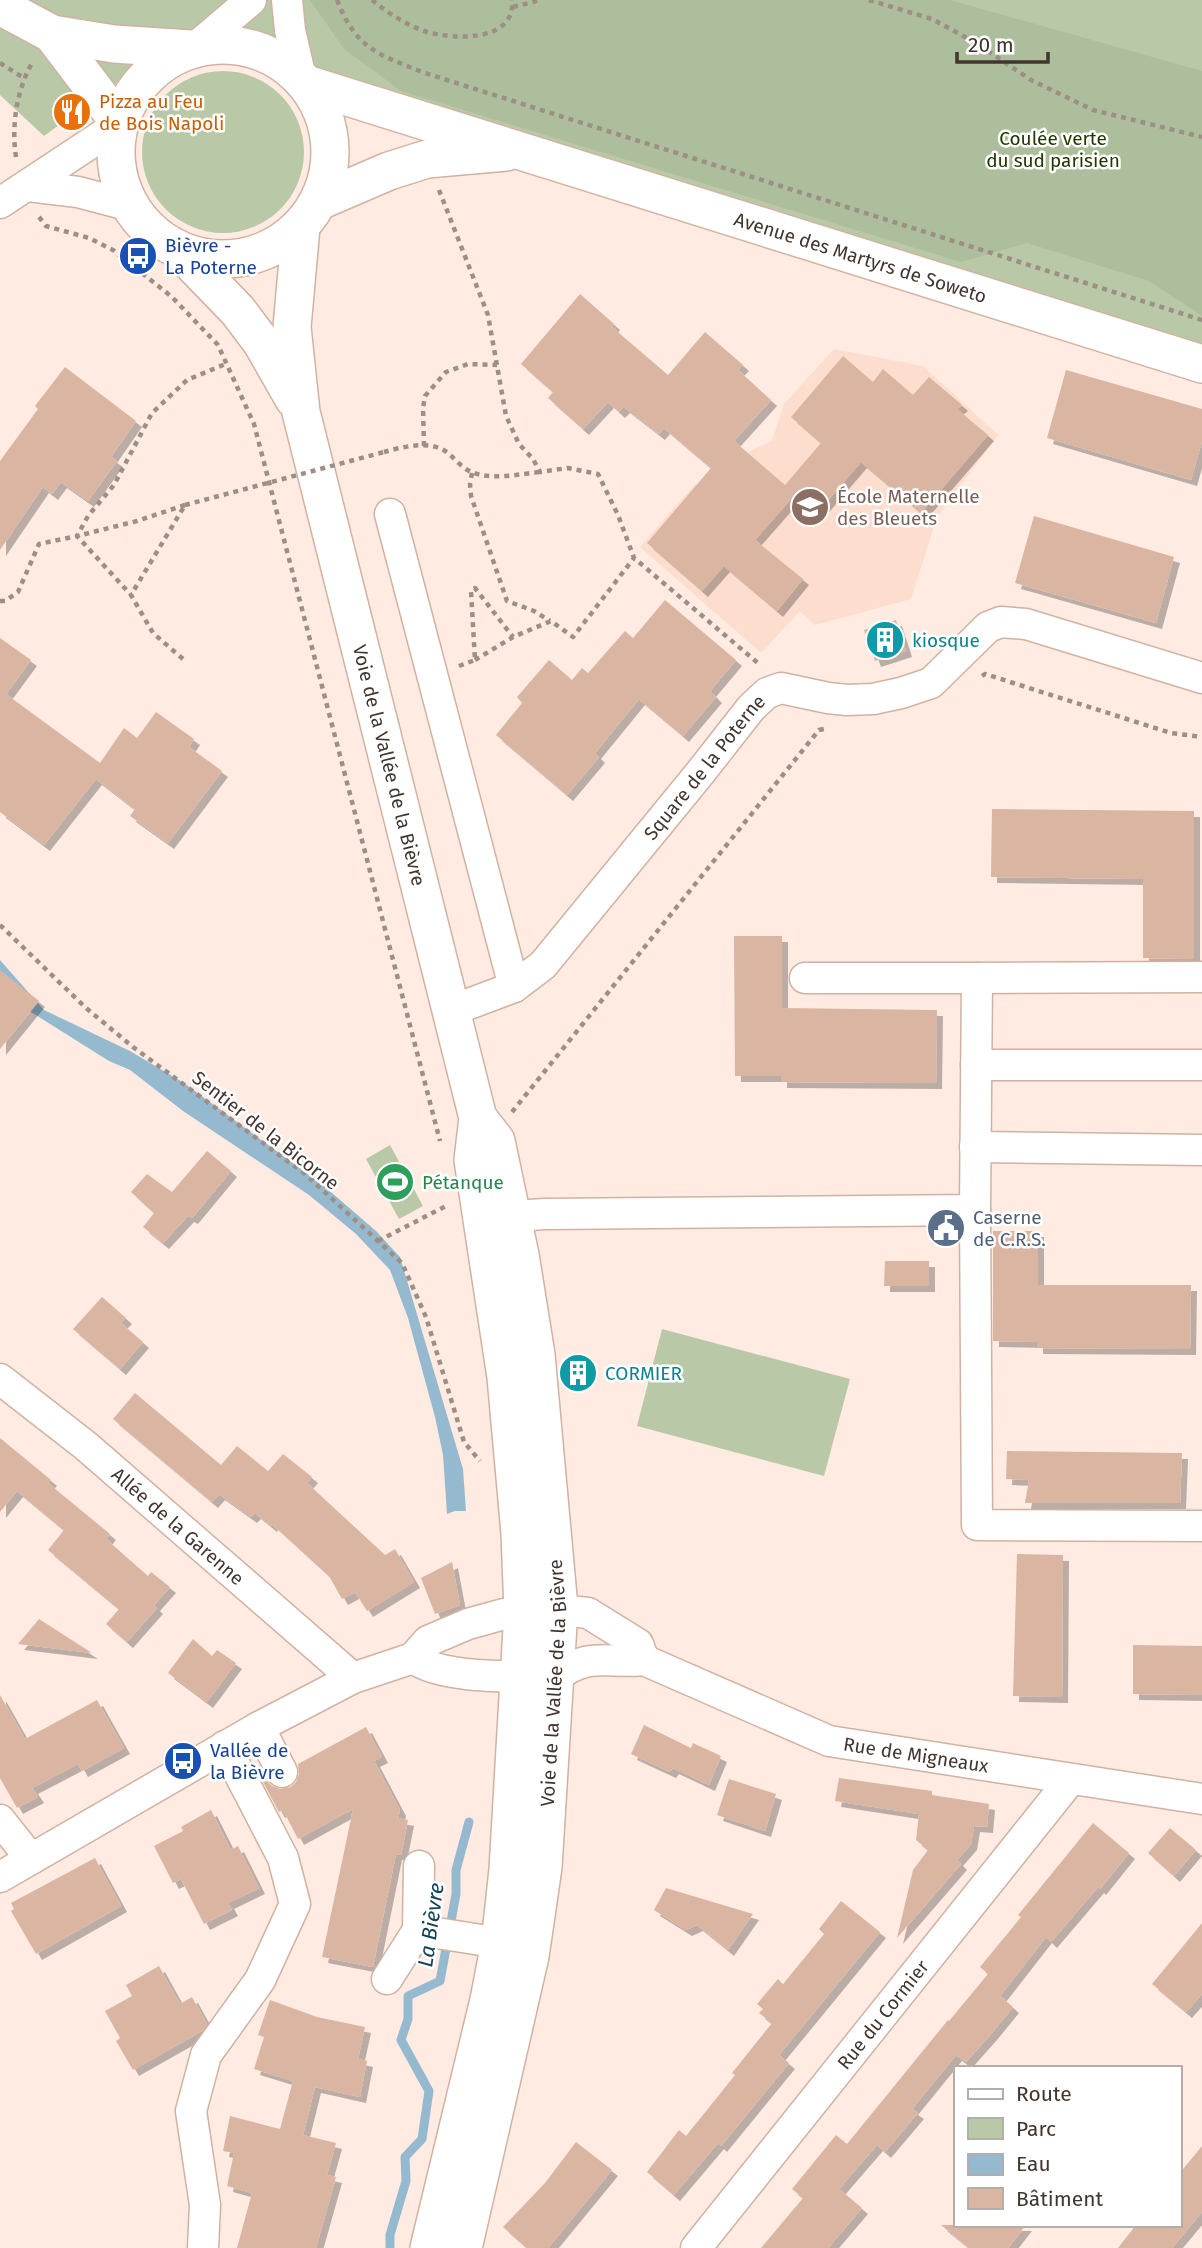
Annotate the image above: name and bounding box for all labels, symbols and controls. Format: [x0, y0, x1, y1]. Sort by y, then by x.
scale bar [957, 21, 1048, 65]
text: 20 m [968, 32, 1014, 58]
place label: Pizza au Feu de Bois Napoli [99, 90, 224, 135]
restaurant icon: Pizza au Feu de Bois Napoli [51, 91, 93, 133]
park label: Coulée verte du sud parisien [986, 127, 1120, 172]
street label: Avenue des Martyrs de Soweto [731, 208, 989, 308]
place label: Bièvre - La Poterne [165, 234, 257, 279]
bus stop icon: Bièvre - La Poterne [117, 235, 159, 277]
place label: École Maternelle des Bleuets [837, 485, 980, 530]
school or university icon: École Maternelle des Bleuets [789, 486, 831, 528]
building icon: kiosque [864, 619, 906, 661]
place label: kiosque [912, 629, 980, 652]
street label: Voie de la Vallée de la Bièvre [348, 642, 430, 888]
street label: Square de la Poterne [639, 690, 770, 845]
street label: Sentier de la Bicorne [188, 1066, 344, 1195]
sports icon: Pétanque [374, 1161, 416, 1203]
place label: Pétanque [422, 1171, 504, 1194]
place label: Caserne de C.R.S. [973, 1206, 1046, 1251]
public building icon: Caserne de C.R.S. [925, 1207, 967, 1249]
building icon: CORMIER [557, 1352, 599, 1394]
place label: CORMIER [605, 1362, 682, 1385]
street label: Allée de la Garenne [107, 1463, 249, 1590]
street label: Voie de la Vallée de la Bièvre [536, 1558, 571, 1807]
street label: Rue de Migneaux [842, 1732, 991, 1778]
place label: Vallée de la Bièvre [210, 1739, 288, 1784]
bus stop icon: Vallée de la Bièvre [162, 1740, 204, 1782]
water label: La Bièvre [412, 1881, 450, 1969]
street label: Rue du Cormier [832, 1955, 934, 2074]
legend [954, 2066, 1181, 2227]
text: Route [1016, 2081, 1072, 2107]
text: Parc [1016, 2116, 1056, 2142]
text: Eau [1016, 2151, 1051, 2177]
text: Bâtiment [1016, 2186, 1103, 2212]

